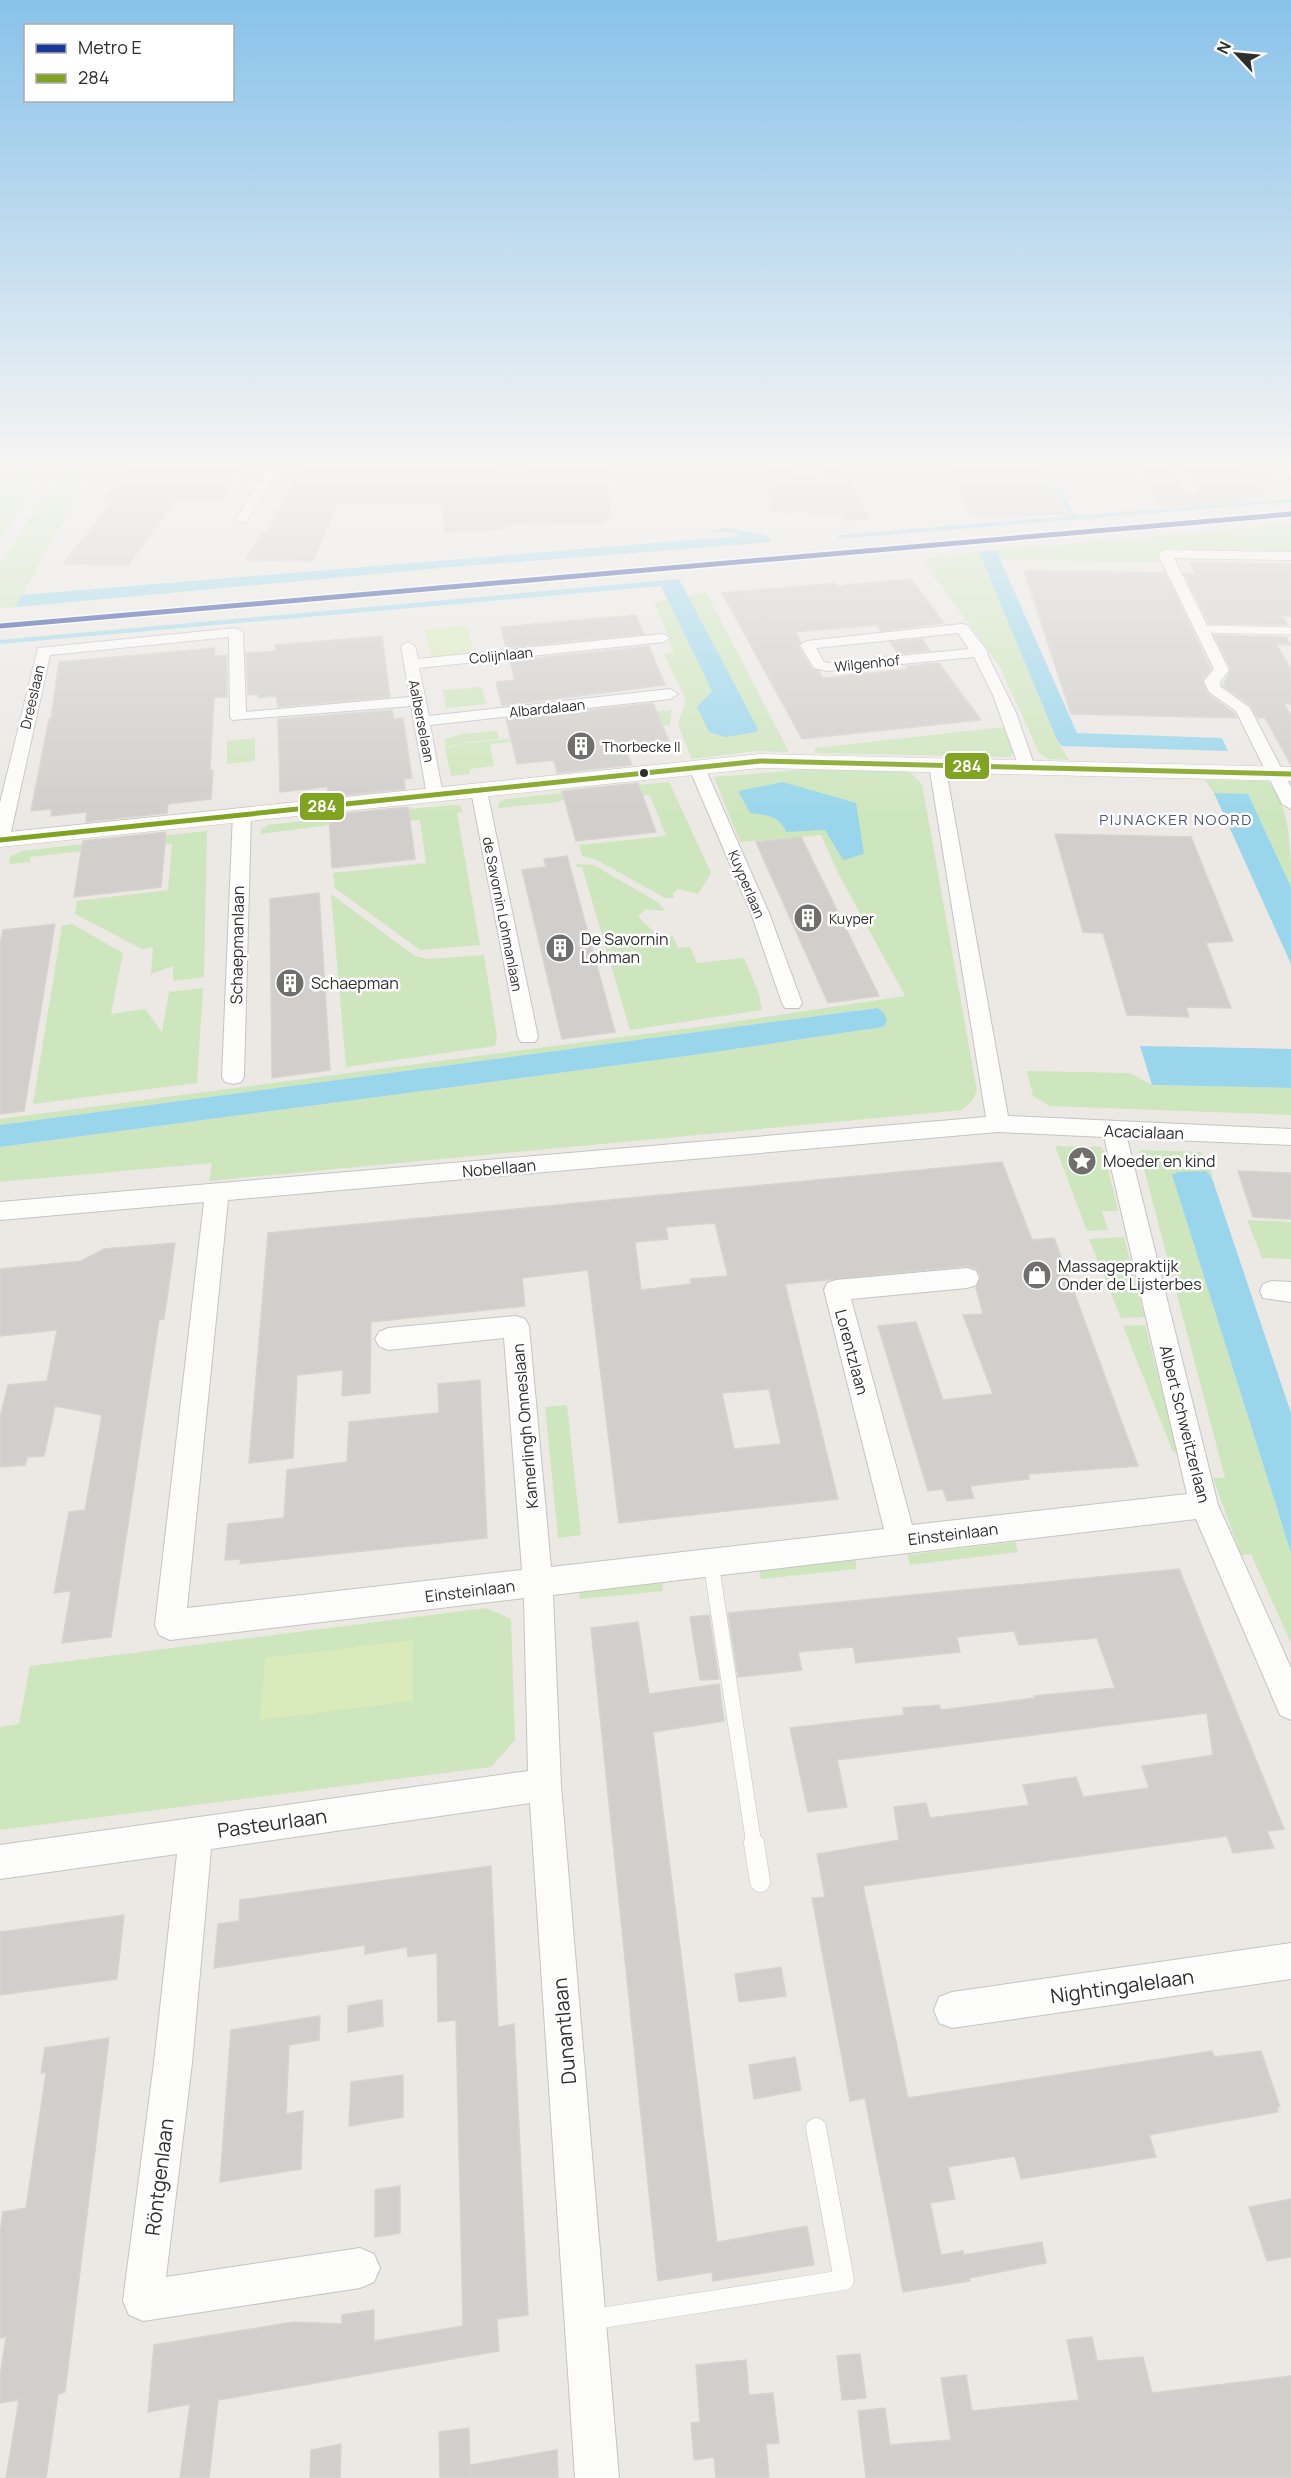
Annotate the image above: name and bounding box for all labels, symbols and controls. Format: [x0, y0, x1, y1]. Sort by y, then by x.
legend [24, 24, 234, 102]
north arrow [1207, 24, 1267, 84]
text: Metro E [78, 35, 142, 59]
text: N [1211, 37, 1236, 57]
text: 284 [78, 65, 109, 89]
street label: Colijnlaan [468, 642, 534, 668]
street label: Wilgenhof [833, 650, 901, 676]
street label: Dreeslaan [15, 663, 49, 731]
street label: Aalberselaan [405, 678, 439, 764]
street label: Albardalaan [508, 695, 586, 721]
building icon: Thorbecke II [565, 730, 597, 762]
place label: Thorbecke II [602, 737, 681, 756]
line badge: 284 [944, 752, 990, 780]
text: 284 [952, 755, 982, 777]
unlabelled marker [638, 767, 650, 779]
line badge: 284 [299, 792, 345, 821]
text: 284 [307, 795, 337, 817]
district label: PIJNACKER NOORD [1099, 809, 1253, 830]
street label: de Savornin Lohmanlaan [479, 835, 527, 993]
street label: Kuyperlaan [724, 847, 770, 921]
street label: Schaepmanlaan [225, 885, 249, 1005]
building icon: Kuyper [792, 902, 824, 934]
place label: Kuyper [829, 909, 874, 928]
place label: De Savornin Lohman [581, 928, 669, 968]
building icon: De Savornin Lohman [544, 932, 576, 964]
building icon: Schaepman [274, 967, 306, 999]
place label: Schaepman [311, 972, 399, 994]
street label: Acacialaan [1104, 1120, 1184, 1144]
place icon: Moeder en kind [1066, 1145, 1098, 1177]
place label: Moeder en kind [1103, 1150, 1215, 1172]
street label: Nobellaan [461, 1154, 537, 1182]
place label: Massagepraktijk Onder de Lijsterbes [1058, 1255, 1202, 1295]
shop icon: Massagepraktijk Onder de Lijsterbes [1021, 1259, 1053, 1291]
street label: Lorentzlaan [830, 1307, 874, 1397]
street label: Kamerlingh Onneslaan [507, 1343, 543, 1509]
street label: Albert Schweitzerlaan [1155, 1343, 1215, 1505]
street label: Einsteinlaan [907, 1518, 999, 1550]
street label: Einsteinlaan [424, 1575, 516, 1607]
street label: Pasteurlaan [215, 1802, 329, 1844]
street label: Nightingalelaan [1048, 1963, 1196, 2009]
street label: Dunantlaan [546, 1977, 582, 2085]
street label: Röntgenlaan [138, 2117, 180, 2237]

